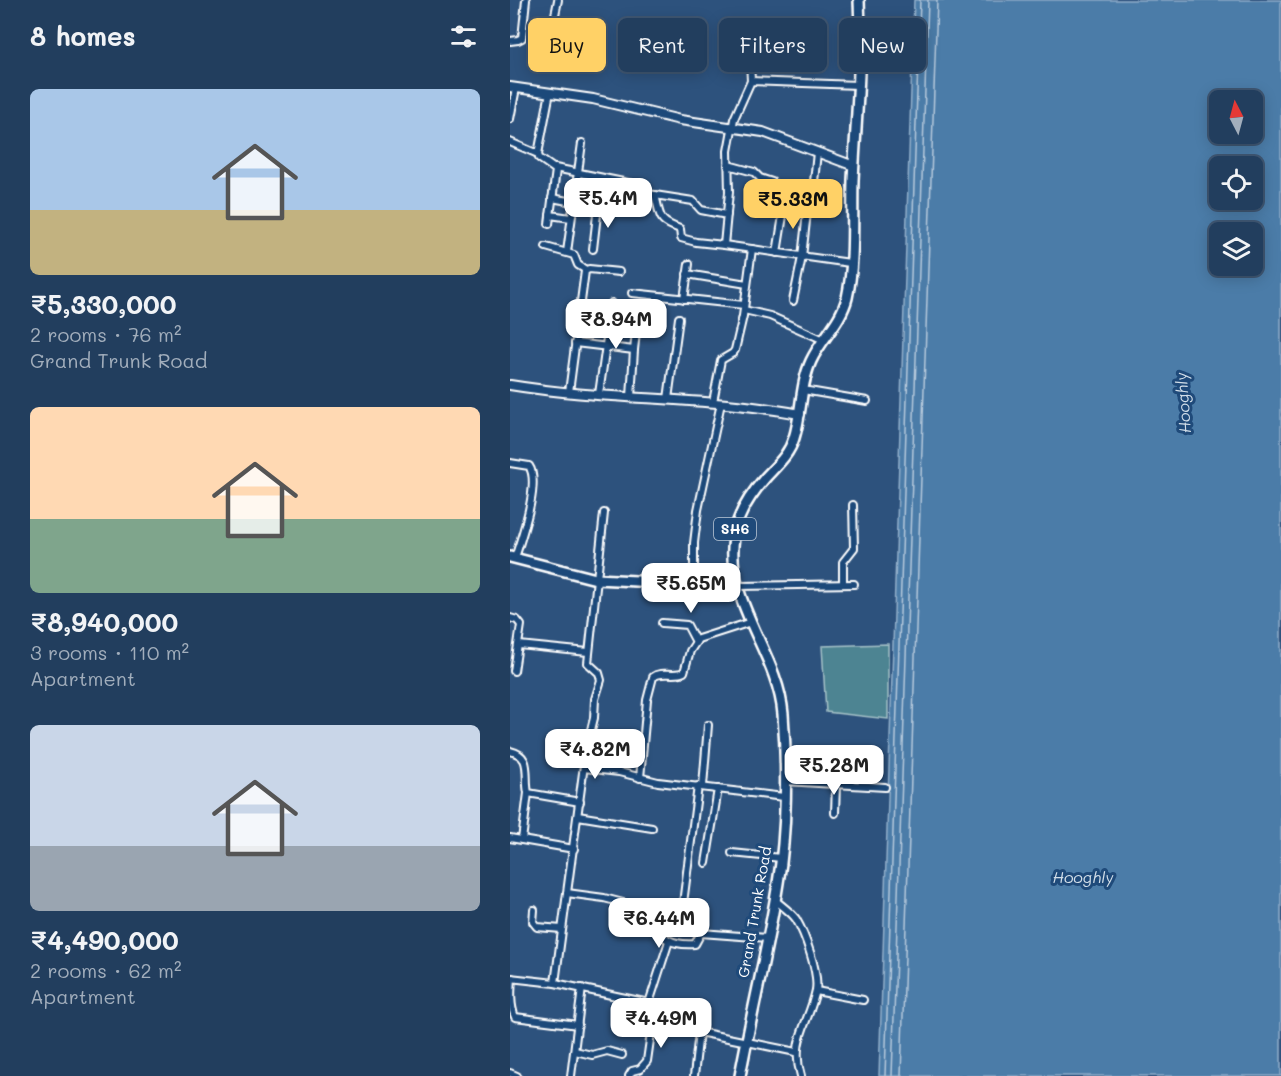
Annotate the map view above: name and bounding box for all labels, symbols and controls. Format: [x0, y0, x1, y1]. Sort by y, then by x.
chip: Buy [528, 18, 606, 72]
chip: Rent [618, 18, 707, 72]
chip: Filters [719, 18, 827, 72]
chip: New [839, 18, 926, 72]
text: 8 homes [30, 19, 136, 53]
icon: filters [447, 20, 480, 53]
north arrow [1209, 90, 1263, 144]
map controls [1209, 90, 1263, 276]
icon: home [201, 128, 309, 236]
button: locate [1209, 156, 1263, 210]
pin: ₹5.4M [566, 178, 650, 229]
pin: ₹5.33M [744, 179, 842, 230]
text: ₹5.4M [578, 184, 638, 210]
text: ₹5.33M [757, 185, 829, 211]
button: layers [1209, 222, 1263, 276]
text: ₹5,330,000 [30, 287, 176, 321]
pin: ₹8.94M [567, 299, 665, 350]
text: ₹8.94M [580, 305, 652, 331]
text: 2 rooms · 76 m² [30, 321, 182, 347]
text: Grand Trunk Road [30, 347, 208, 373]
water label: Hooghly [1170, 371, 1195, 434]
icon: home [201, 446, 309, 554]
road number: SH6 [714, 518, 756, 540]
pin: ₹5.65M [642, 563, 740, 614]
text: ₹5.65M [655, 569, 727, 595]
text: ₹8,940,000 [30, 605, 178, 639]
text: 3 rooms · 110 m² [30, 639, 189, 665]
text: Apartment [30, 665, 136, 691]
pin: ₹4.82M [546, 729, 644, 780]
text: ₹4.82M [559, 735, 631, 761]
pin: ₹5.28M [785, 745, 883, 796]
text: ₹5.28M [799, 751, 869, 777]
icon: home [201, 764, 309, 872]
street label: Grand Trunk Road [733, 845, 775, 979]
water label: Hooghly [1052, 866, 1114, 887]
pin: ₹6.44M [610, 898, 708, 949]
text: ₹6.44M [622, 904, 696, 930]
text: ₹4,490,000 [30, 923, 179, 957]
text: 2 rooms · 62 m² [30, 957, 182, 983]
text: Apartment [30, 983, 136, 1009]
pin: ₹4.49M [612, 998, 710, 1049]
text: ₹4.49M [625, 1004, 697, 1030]

